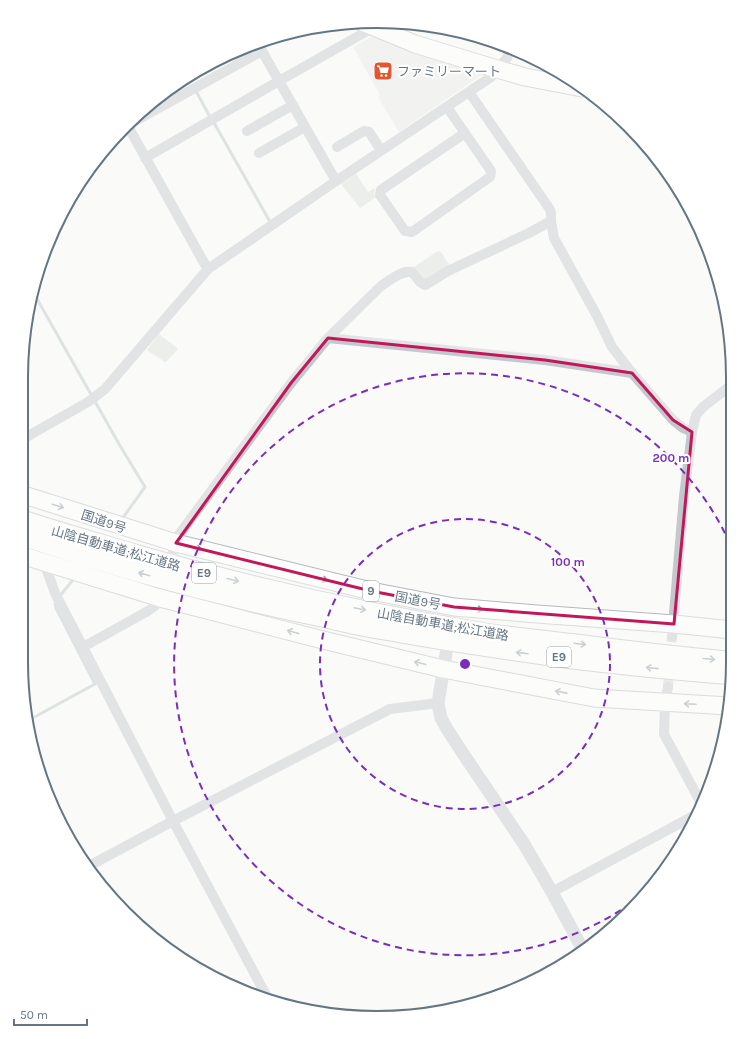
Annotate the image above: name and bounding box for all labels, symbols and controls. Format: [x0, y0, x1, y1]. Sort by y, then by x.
supermarket icon: ファミリーマート [372, 60, 394, 82]
place label: ファミリーマート [397, 64, 501, 79]
text: 200 m [653, 451, 689, 465]
one-way arrow [51, 503, 64, 510]
street label: 国道9号 [79, 507, 128, 536]
street label: 山陰自動車道;松江道路 [50, 523, 182, 574]
one-way arrow [189, 545, 202, 553]
text: 100 m [551, 555, 585, 569]
road number: E9 [192, 563, 216, 583]
one-way arrow [138, 570, 151, 577]
one-way arrow [315, 576, 328, 583]
one-way arrow [227, 577, 240, 584]
road number: 9 [363, 581, 379, 601]
street label: 国道9号 [394, 589, 442, 612]
one-way arrow [470, 605, 483, 613]
one-way arrow [353, 606, 366, 614]
street label: 山陰自動車道;松江道路 [376, 606, 510, 643]
one-way arrow [287, 628, 300, 635]
one-way arrow [573, 641, 586, 648]
road number: E9 [547, 647, 571, 667]
one-way arrow [516, 649, 529, 656]
one-way arrow [702, 655, 715, 663]
centre of rings [458, 657, 472, 671]
one-way arrow [413, 659, 426, 667]
one-way arrow [645, 664, 658, 672]
one-way arrow [555, 687, 568, 695]
one-way arrow [684, 700, 697, 707]
scale bar [14, 1001, 87, 1027]
text: 50 m [20, 1008, 48, 1022]

